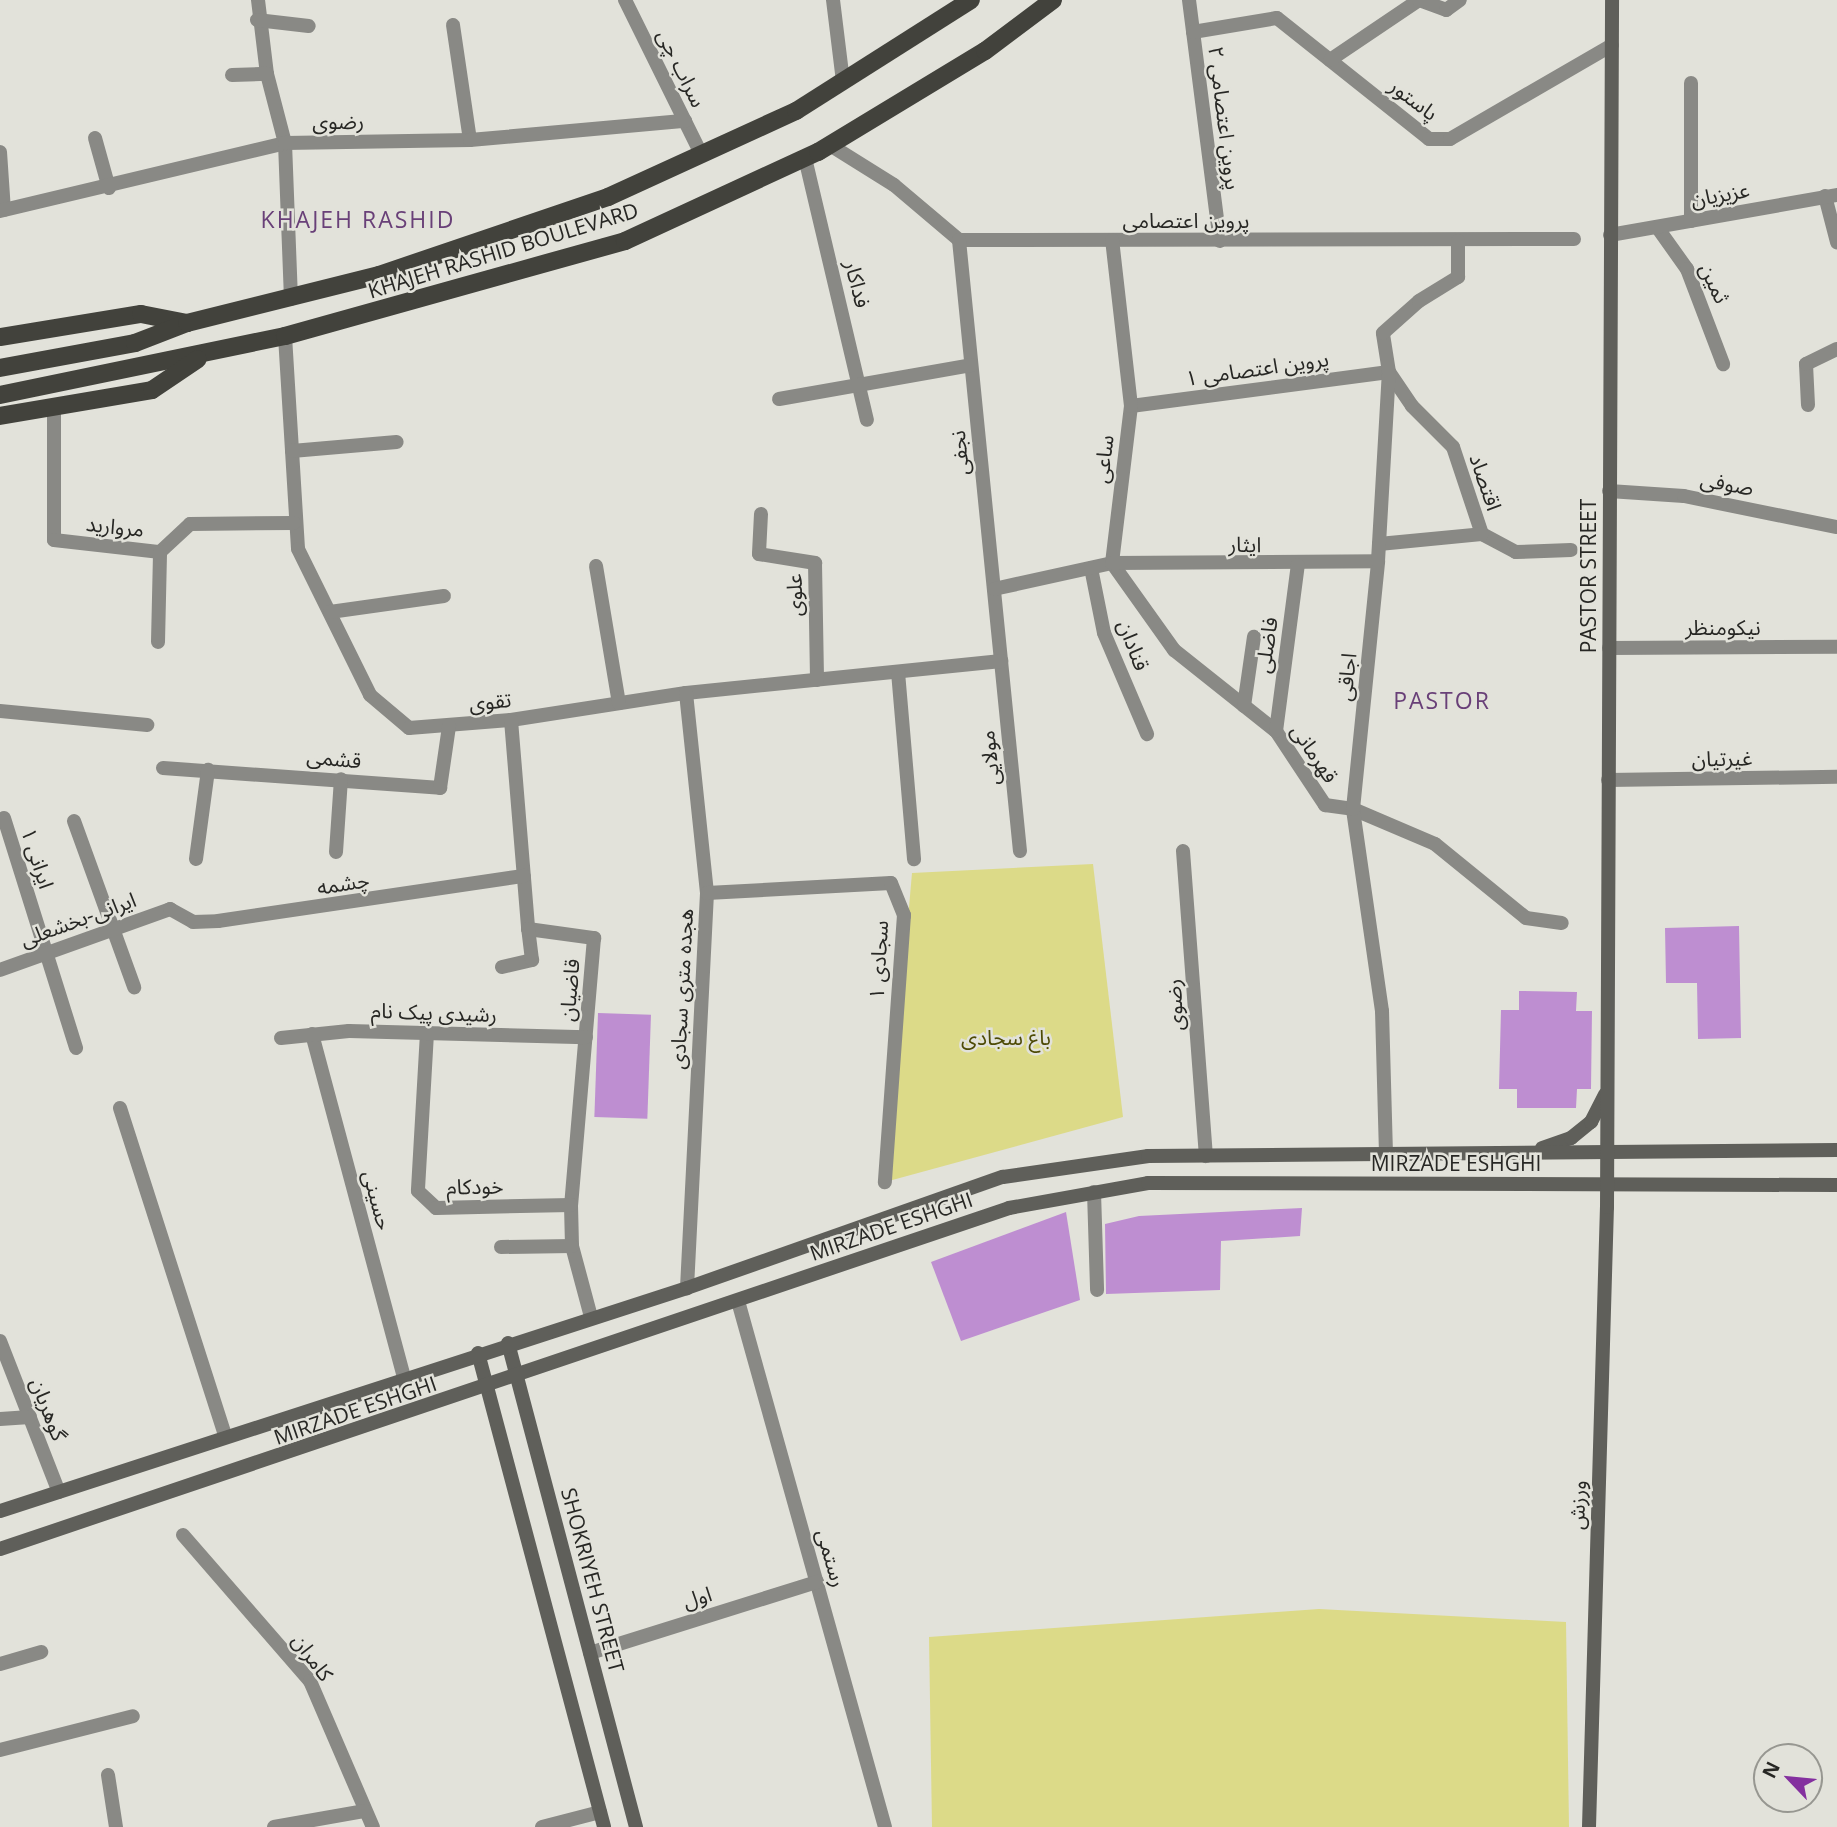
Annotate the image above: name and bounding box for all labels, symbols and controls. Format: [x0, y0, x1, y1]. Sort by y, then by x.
street label: سراب چی [652, 25, 712, 111]
street label: پروین اعتصامی ۲ [1204, 45, 1246, 191]
street label: پاستور [1385, 73, 1443, 125]
street label: رضوی [312, 108, 364, 134]
street label: عزیزیان [1689, 176, 1751, 212]
street label: KHAJEH RASHID BOULEVARD [365, 197, 641, 303]
district label: KHAJEH RASHID [262, 205, 454, 233]
street label: پروین اعتصامی [1123, 207, 1249, 233]
street label: فداکار [840, 258, 876, 310]
street label: ثمین [1695, 259, 1735, 307]
street label: پروین اعتصامی ۱ [1184, 345, 1330, 391]
street label: نجفی [944, 429, 974, 477]
street label: ساعی [1088, 433, 1118, 485]
street label: اقتصاد [1465, 450, 1507, 514]
street label: صوفی [1698, 466, 1756, 500]
street label: PASTOR STREET [1575, 499, 1601, 653]
street label: مروارید [85, 510, 145, 542]
street label: ایثار [1228, 531, 1262, 557]
street label: علوی [781, 573, 807, 617]
street label: نیکومنظر [1685, 614, 1761, 640]
street label: فاضلی [1250, 615, 1282, 675]
street label: قنادان [1113, 616, 1155, 674]
street label: اجاقی [1331, 652, 1361, 702]
street label: تقوی [468, 686, 512, 716]
district label: PASTOR [1394, 686, 1490, 714]
street label: قهرمانی [1286, 719, 1344, 787]
street label: مولایی [974, 729, 1004, 787]
street label: قشمی [306, 743, 362, 773]
street label: غیرتیان [1691, 745, 1753, 771]
street label: ایرانی ۱ [16, 824, 60, 892]
street label: چشمه [315, 866, 371, 900]
street label: ایرانی-بخشعلی [17, 886, 139, 952]
street label: هجده متری سجادی [664, 908, 698, 1070]
street label: سجادی ۱ [863, 920, 893, 1000]
street label: قاضیان [554, 958, 584, 1022]
street label: رضوی [1160, 978, 1188, 1032]
street label: رشیدی پیک نام [371, 997, 497, 1027]
park label: باغ سجادی [961, 1024, 1051, 1050]
street label: MIRZADE ESHGHI [1371, 1150, 1541, 1176]
street label: حسینی [358, 1167, 398, 1233]
street label: خودکام [446, 1173, 504, 1199]
street label: MIRZADE ESHGHI [806, 1186, 976, 1266]
street label: MIRZADE ESHGHI [270, 1370, 440, 1450]
street label: گوهریان [26, 1374, 72, 1444]
street label: ورزش [1564, 1480, 1590, 1530]
street label: SHOKRIYEH STREET [556, 1485, 630, 1675]
street label: رستمی [812, 1526, 852, 1590]
street label: اول [679, 1581, 715, 1613]
street label: کامران [287, 1628, 339, 1686]
north arrow [1753, 1743, 1823, 1813]
text: N [1756, 1757, 1786, 1782]

